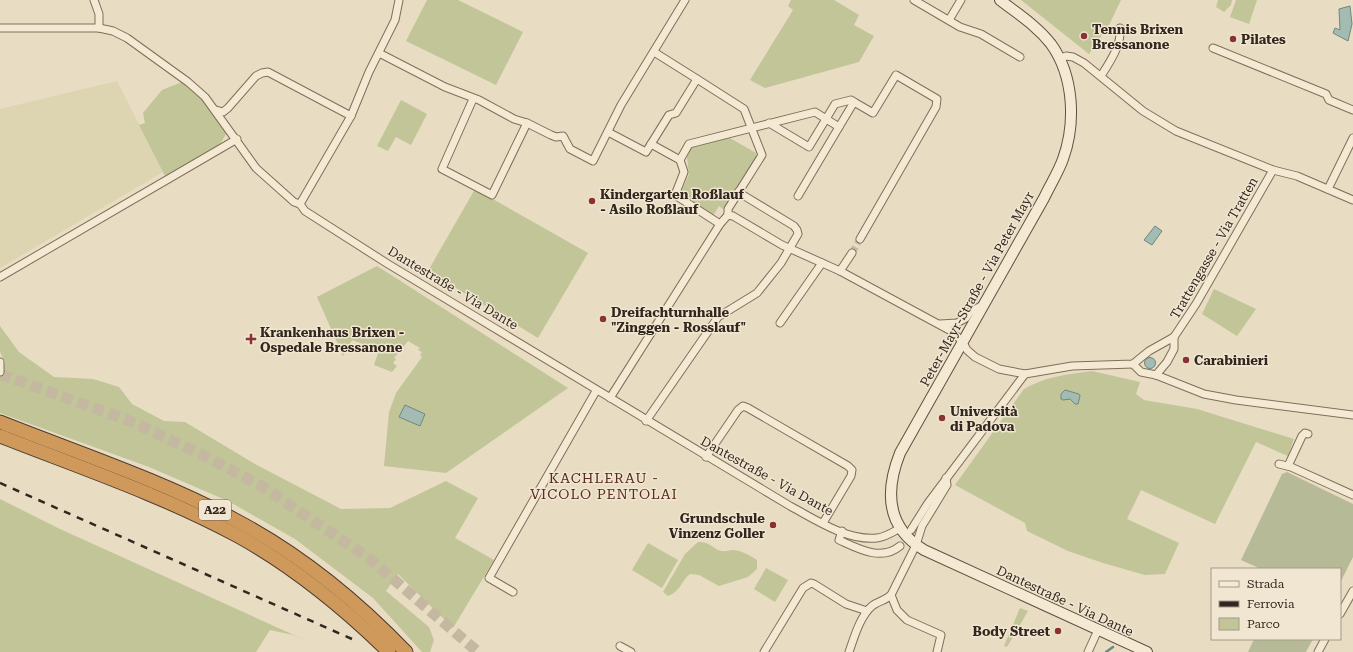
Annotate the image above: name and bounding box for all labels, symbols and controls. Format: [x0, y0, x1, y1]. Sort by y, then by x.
place label: Tennis Brixen Bressanone [1092, 22, 1184, 52]
marker: Tennis Brixen Bressanone [1079, 31, 1089, 41]
place label: Pilates [1241, 32, 1286, 47]
marker: Pilates [1228, 34, 1238, 44]
street label: Trattengasse - Via Tratten [1167, 174, 1261, 322]
place label: Kindergarten Roßlauf - Asilo Roßlauf [600, 187, 745, 217]
street label: Peter-Mayr-Straße - Via Peter Mayr [917, 189, 1037, 389]
marker: Kindergarten Roßlauf - Asilo Roßlauf [587, 196, 597, 206]
street label: Dantestraße - Via Dante [385, 243, 521, 333]
place label: Dreifachturnhalle "Zinggen - Rosslauf" [611, 305, 746, 335]
marker: Dreifachturnhalle "Zinggen - Rosslauf" [598, 314, 608, 324]
place label: Krankenhaus Brixen - Ospedale Bressanone [260, 325, 405, 355]
marker: Krankenhaus Brixen - Ospedale Bressanone [245, 333, 257, 345]
place label: Carabinieri [1194, 353, 1269, 368]
marker: Carabinieri [1181, 355, 1191, 365]
place label: Università di Padova [950, 404, 1018, 434]
marker: Università di Padova [937, 413, 947, 423]
street label: Dantestraße - Via Dante [698, 433, 836, 519]
district label: KACHLERAU - VICOLO PENTOLAI [530, 470, 678, 502]
road number: A22 [199, 500, 231, 520]
place label: Grundschule Vinzenz Goller [669, 511, 765, 541]
marker: Grundschule Vinzenz Goller [768, 520, 778, 530]
street label: Dantestraße - Via Dante [994, 563, 1136, 639]
legend [1211, 568, 1341, 640]
text: Strada [1247, 577, 1285, 591]
text: Ferrovia [1247, 597, 1295, 611]
text: Parco [1247, 617, 1280, 631]
place label: Body Street [972, 624, 1051, 639]
marker: Body Street [1053, 626, 1063, 636]

